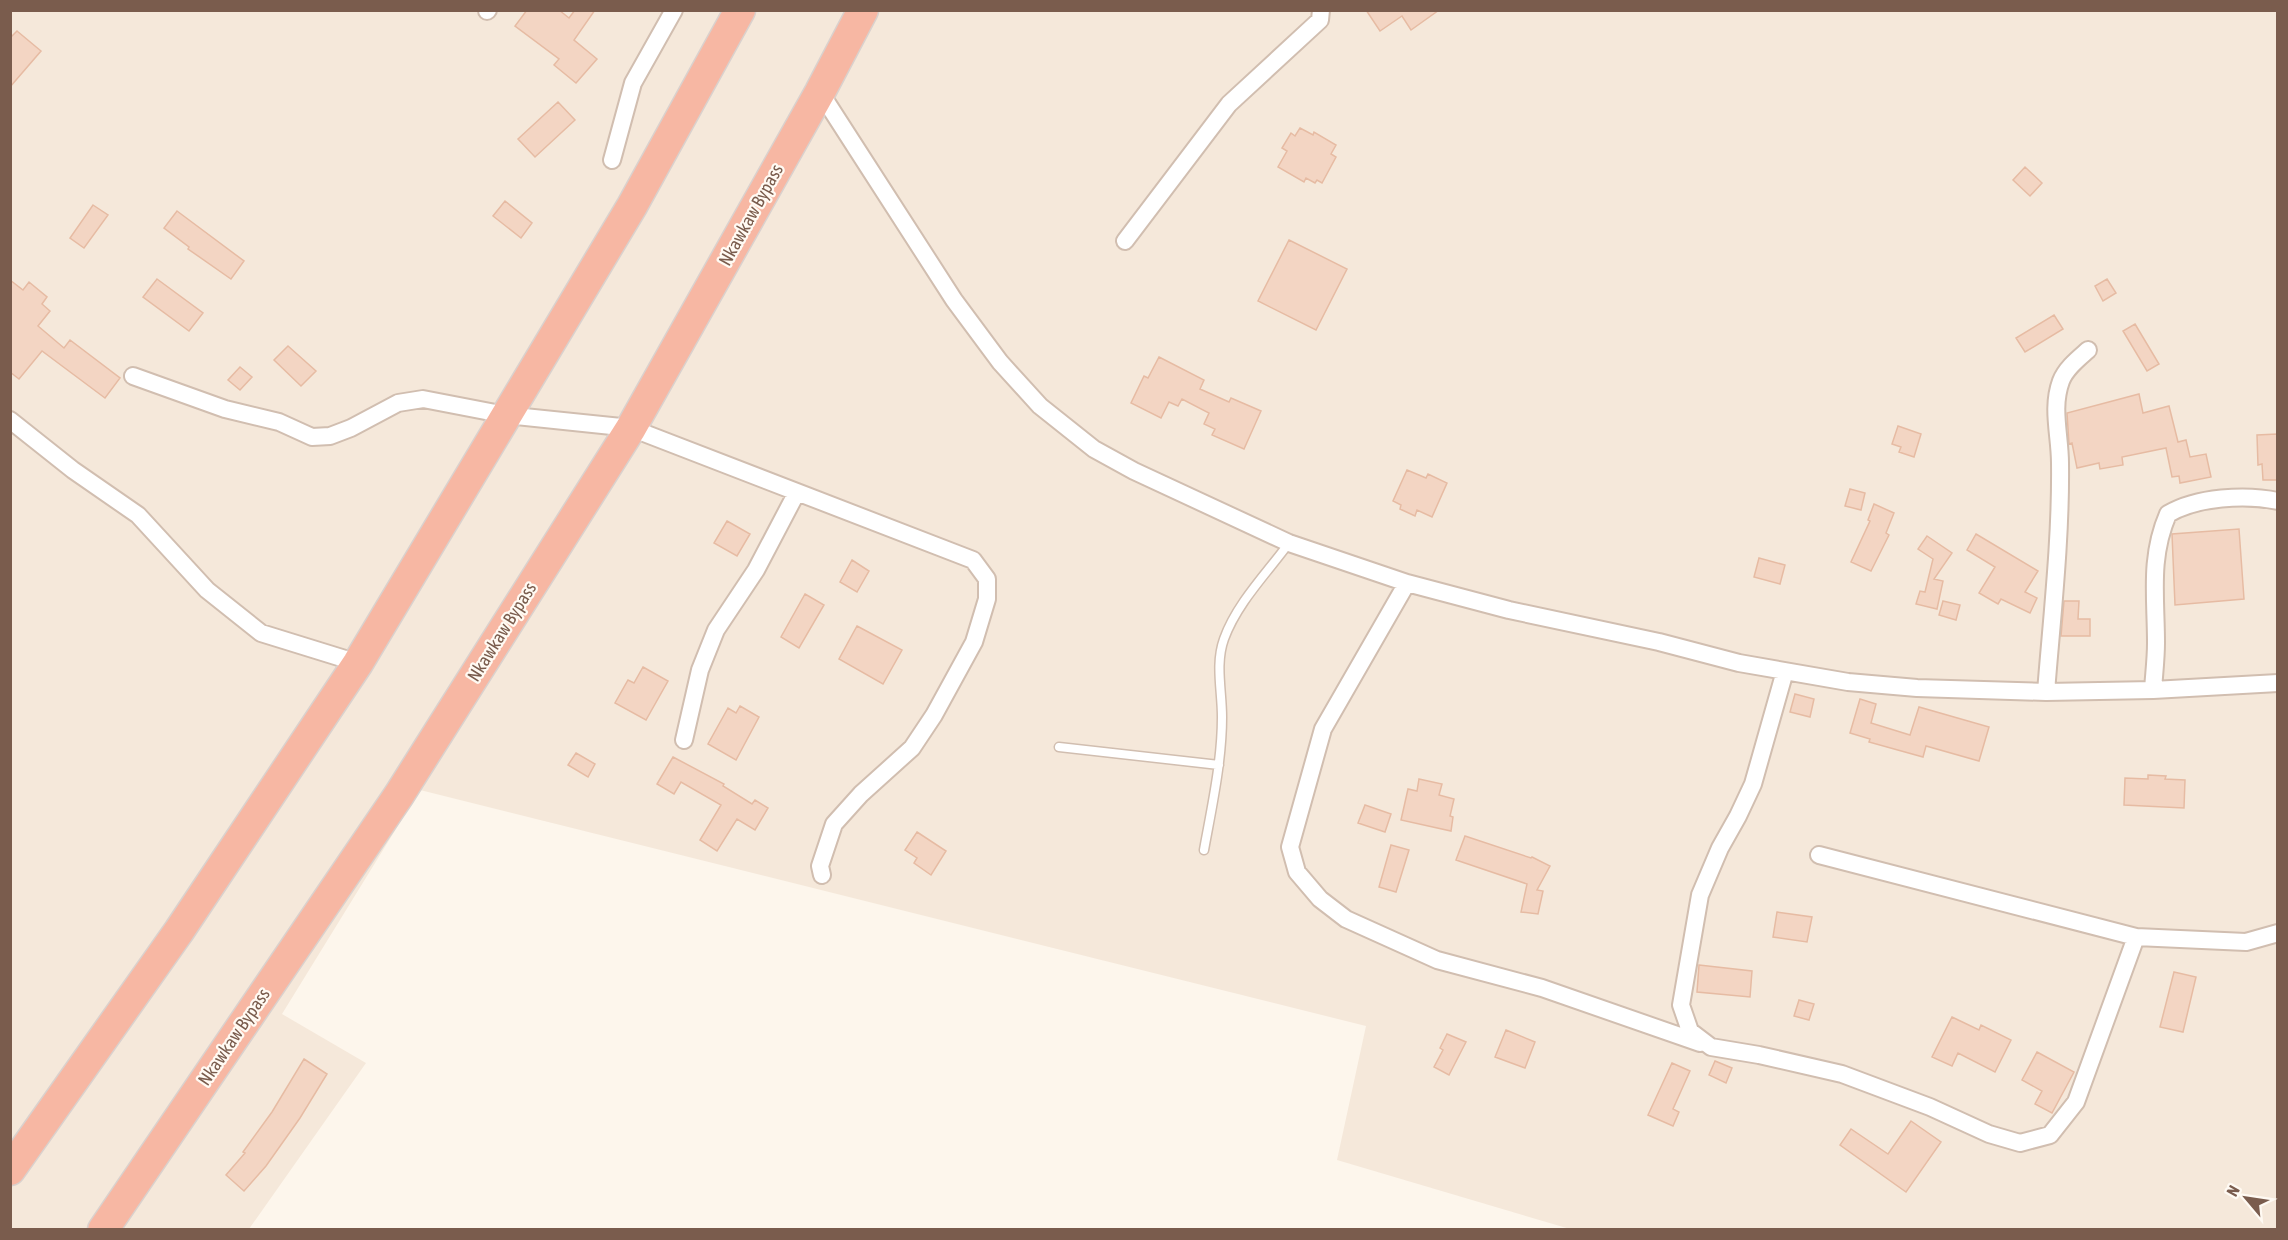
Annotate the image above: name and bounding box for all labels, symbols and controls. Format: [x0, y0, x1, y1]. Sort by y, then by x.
street label: Nkawkaw Bypass [714, 160, 787, 269]
street label: Nkawkaw Bypass [463, 578, 540, 685]
street label: Nkawkaw Bypass [193, 984, 274, 1089]
north arrow [2216, 1168, 2276, 1228]
text: N [2223, 1182, 2243, 1199]

